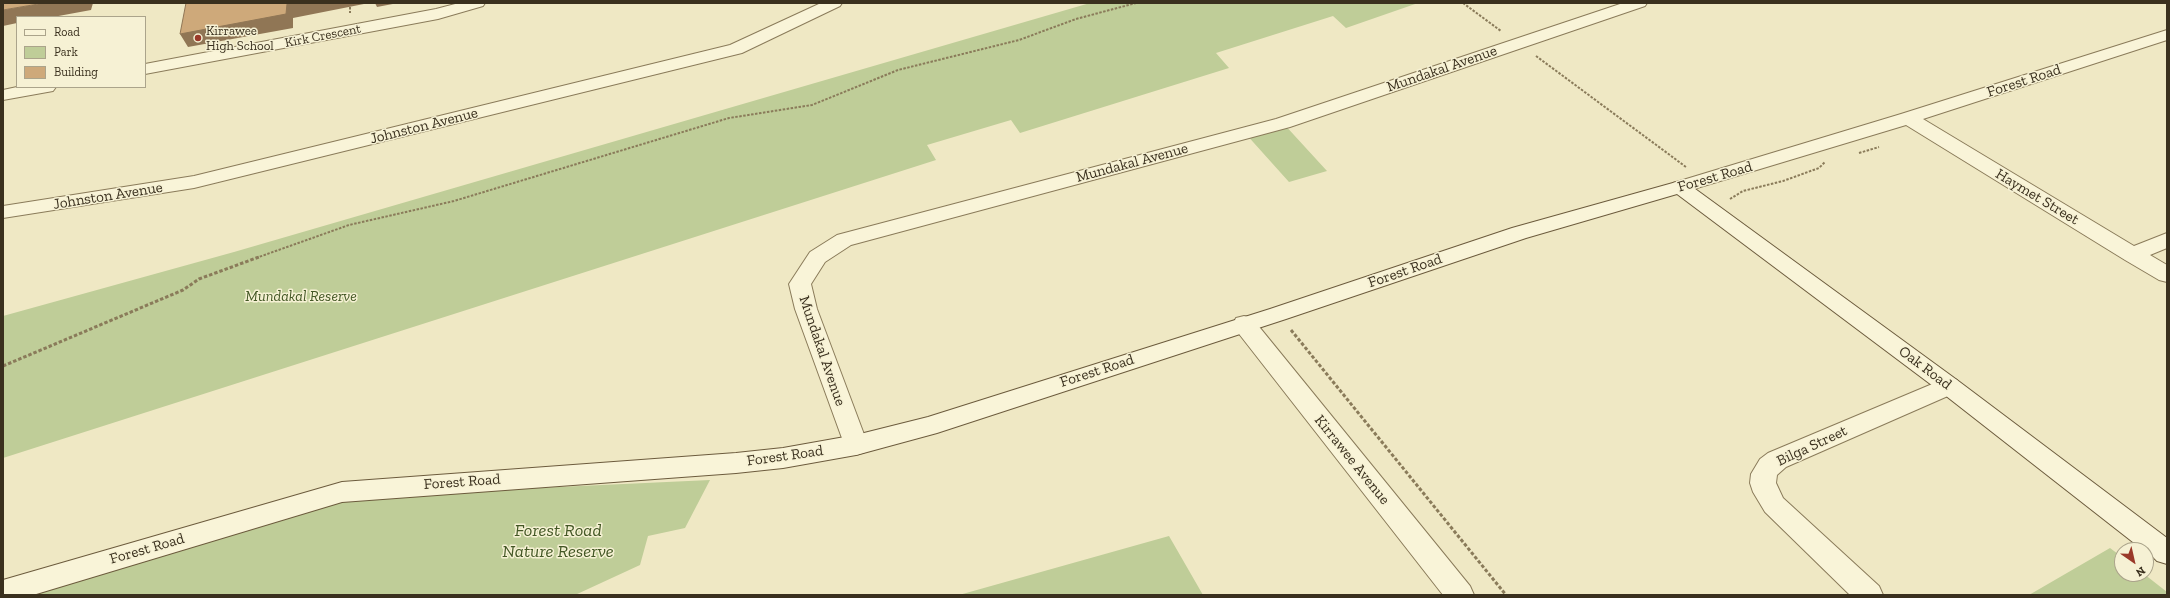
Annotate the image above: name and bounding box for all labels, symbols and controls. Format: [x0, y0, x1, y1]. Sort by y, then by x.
legend [16, 16, 146, 88]
street label: Kirk Crescent [284, 21, 362, 51]
place label: Kirrawee High School [206, 23, 274, 54]
text: Road [54, 25, 80, 39]
marker: Kirrawee High School [193, 33, 203, 43]
street label: Mundakal Avenue [1385, 42, 1499, 96]
text: Park [54, 45, 78, 59]
street label: Forest Road [1985, 61, 2063, 101]
text: Building [54, 65, 98, 79]
street label: Johnston Avenue [368, 104, 480, 148]
street label: Mundakal Avenue [1074, 139, 1190, 187]
street label: Forest Road [1676, 158, 1754, 196]
street label: Haymet Street [1992, 165, 2082, 229]
street label: Johnston Avenue [52, 178, 164, 214]
street label: Forest Road [1366, 250, 1444, 292]
park label: Mundakal Reserve [245, 288, 357, 306]
street label: Mundakal Avenue [795, 294, 849, 408]
street label: Oak Road [1895, 342, 1955, 394]
street label: Forest Road [1058, 351, 1136, 391]
street label: Kirrawee Avenue [1310, 412, 1394, 508]
street label: Bilga Street [1774, 422, 1850, 470]
street label: Forest Road [746, 442, 824, 470]
street label: Forest Road [423, 470, 501, 494]
park label: Forest Road Nature Reserve [502, 520, 614, 562]
street label: Forest Road [108, 530, 186, 568]
north arrow [2114, 542, 2154, 582]
text: N [2133, 564, 2148, 579]

